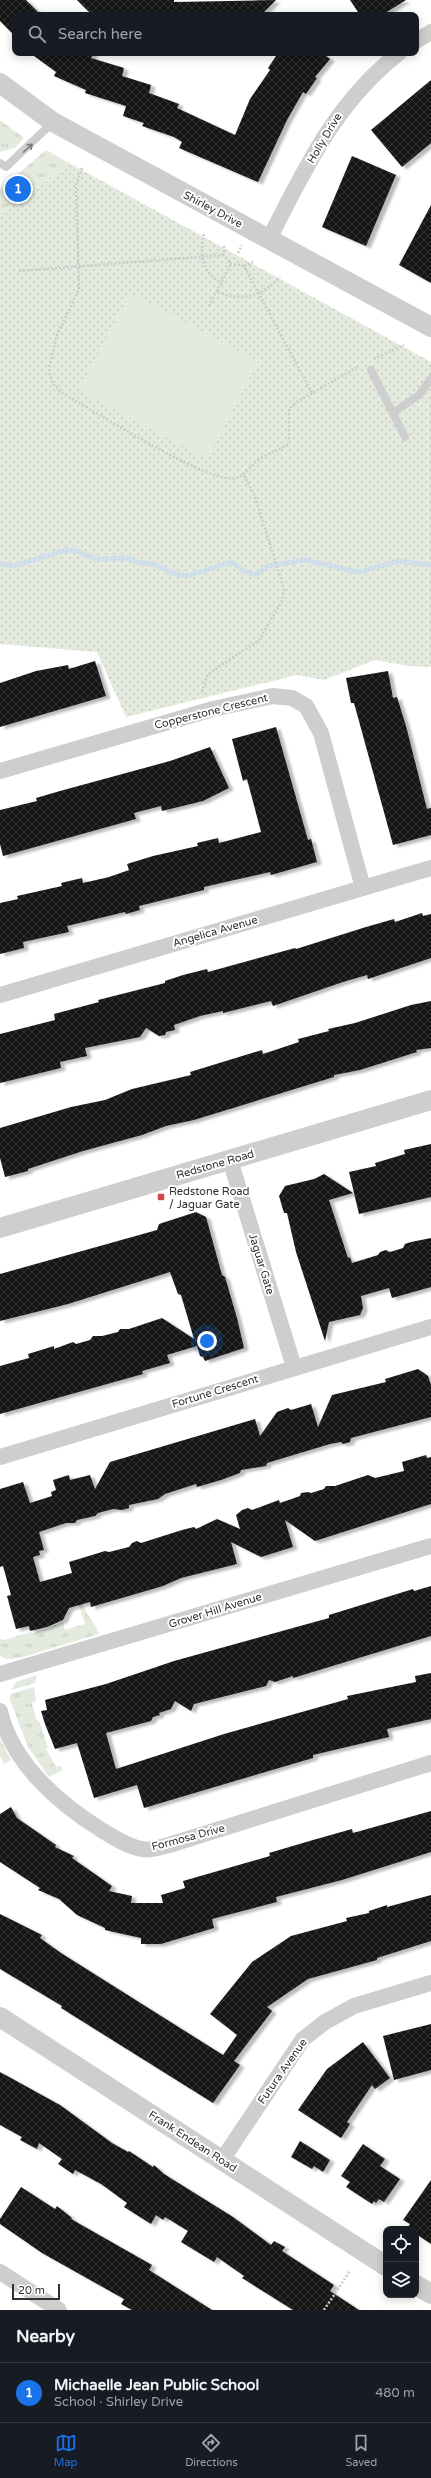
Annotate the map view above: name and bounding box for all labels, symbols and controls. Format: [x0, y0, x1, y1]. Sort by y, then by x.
search box [12, 12, 419, 56]
icon: search [26, 23, 48, 45]
text: Search here [58, 25, 142, 43]
street label: Holly Drive [304, 111, 344, 166]
one-way arrow [22, 143, 33, 152]
pin: 1 [5, 174, 31, 204]
street label: Shirley Drive [181, 188, 245, 230]
street label: Copperstone Crescent [153, 691, 269, 732]
street label: Angelica Avenue [171, 913, 259, 950]
street label: Redstone Road [175, 1147, 256, 1182]
place label: Redstone Road / Jaguar Gate [169, 1185, 250, 1211]
marker: Redstone Road / Jaguar Gate [156, 1192, 166, 1202]
street label: Jaguar Gate [246, 1232, 277, 1296]
your location [197, 1331, 217, 1351]
street label: Fortune Crescent [170, 1372, 260, 1411]
street label: Grover Hill Avenue [167, 1590, 263, 1631]
street label: Formosa Drive [150, 1821, 226, 1854]
street label: Futura Avenue [255, 2036, 310, 2106]
street label: Frank Endean Road [146, 2108, 239, 2175]
map controls [383, 2226, 419, 2298]
button: locate [383, 2226, 419, 2262]
button: layers [383, 2262, 419, 2298]
scale bar [12, 2282, 60, 2301]
text: 20 m [18, 2284, 45, 2297]
text: Nearby [16, 2326, 75, 2347]
text: Michaelle Jean Public School [54, 2376, 259, 2394]
text: 1 [25, 2385, 33, 2401]
text: 480 m [375, 2385, 415, 2401]
text: School · Shirley Drive [54, 2394, 183, 2410]
tab: Map [54, 2432, 78, 2469]
tab: Directions [185, 2432, 238, 2469]
tab: Saved [345, 2432, 377, 2469]

